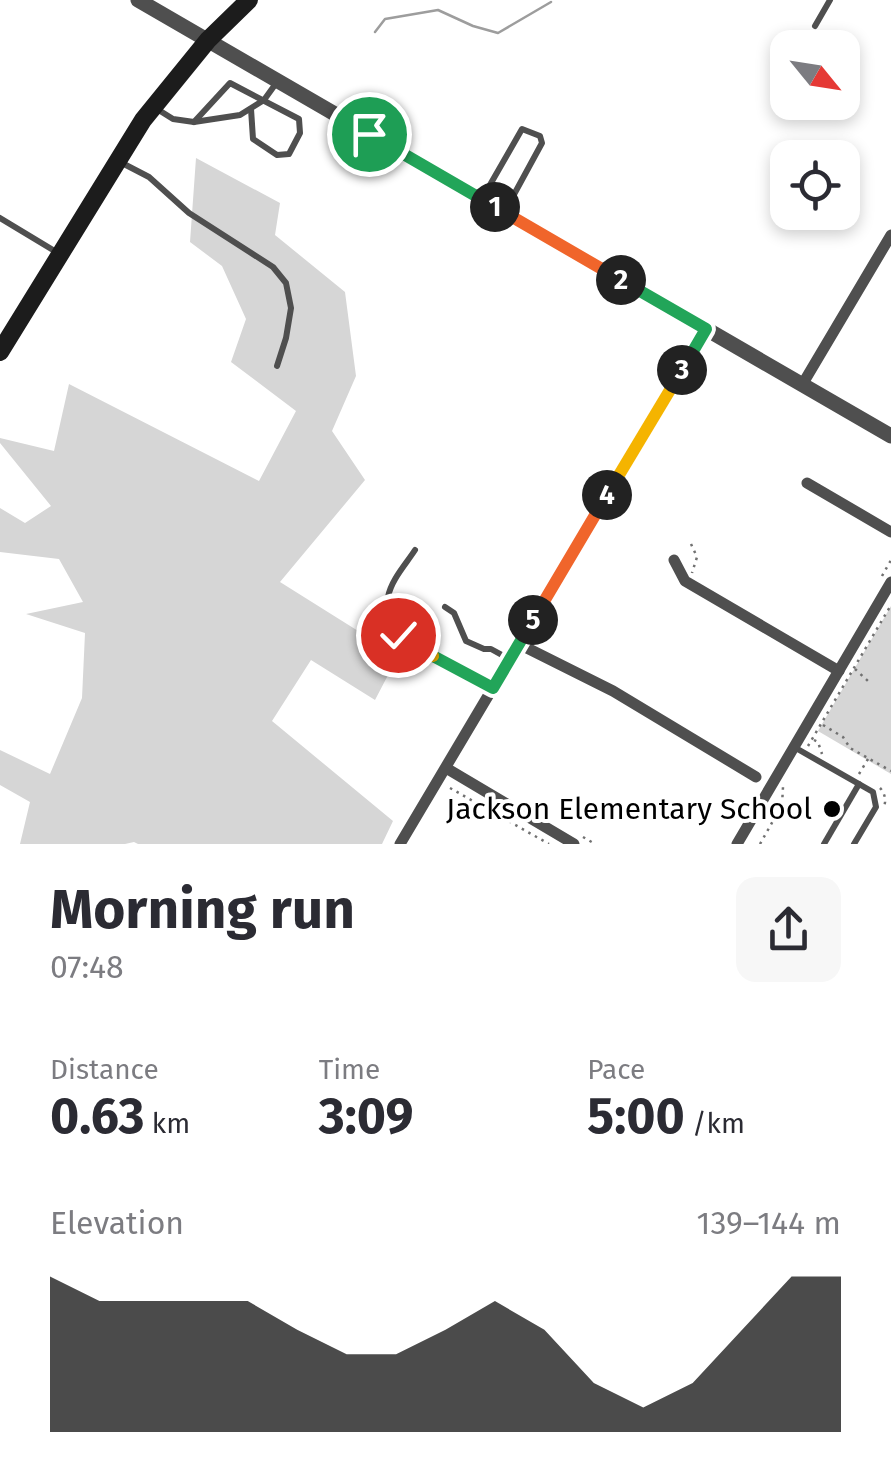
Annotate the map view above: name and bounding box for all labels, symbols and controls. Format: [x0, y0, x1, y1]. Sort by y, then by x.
north arrow [770, 30, 860, 120]
map controls [770, 30, 860, 230]
pin [327, 92, 412, 177]
icon: arrive [342, 107, 397, 162]
button: locate [770, 140, 860, 230]
pin: 1 [470, 182, 520, 232]
text: 1 [489, 190, 502, 223]
pin: 2 [596, 255, 646, 305]
text: 2 [614, 263, 628, 296]
pin: 3 [657, 345, 707, 395]
text: 3 [675, 353, 689, 386]
pin: 4 [582, 470, 632, 520]
text: 4 [599, 478, 615, 511]
pin [356, 593, 441, 678]
pin: 5 [508, 595, 558, 645]
text: 5 [525, 603, 541, 636]
icon: check [371, 608, 426, 663]
place label: Jackson Elementary School [446, 791, 812, 827]
marker: Jackson Elementary School [821, 798, 843, 820]
text: Morning run [50, 877, 355, 943]
button: share [736, 877, 841, 982]
text: 07:48 [50, 948, 124, 986]
text: Distance [50, 1053, 159, 1086]
text: Time [319, 1053, 380, 1086]
text: Pace [587, 1053, 645, 1086]
text: 0.63 [50, 1086, 144, 1146]
text: 3:09 [319, 1086, 413, 1146]
text: 5:00 [587, 1086, 685, 1146]
text: km [144, 1107, 190, 1140]
text: /km [685, 1107, 745, 1140]
text: Elevation [50, 1204, 184, 1242]
text: 139–144 m [697, 1204, 841, 1242]

